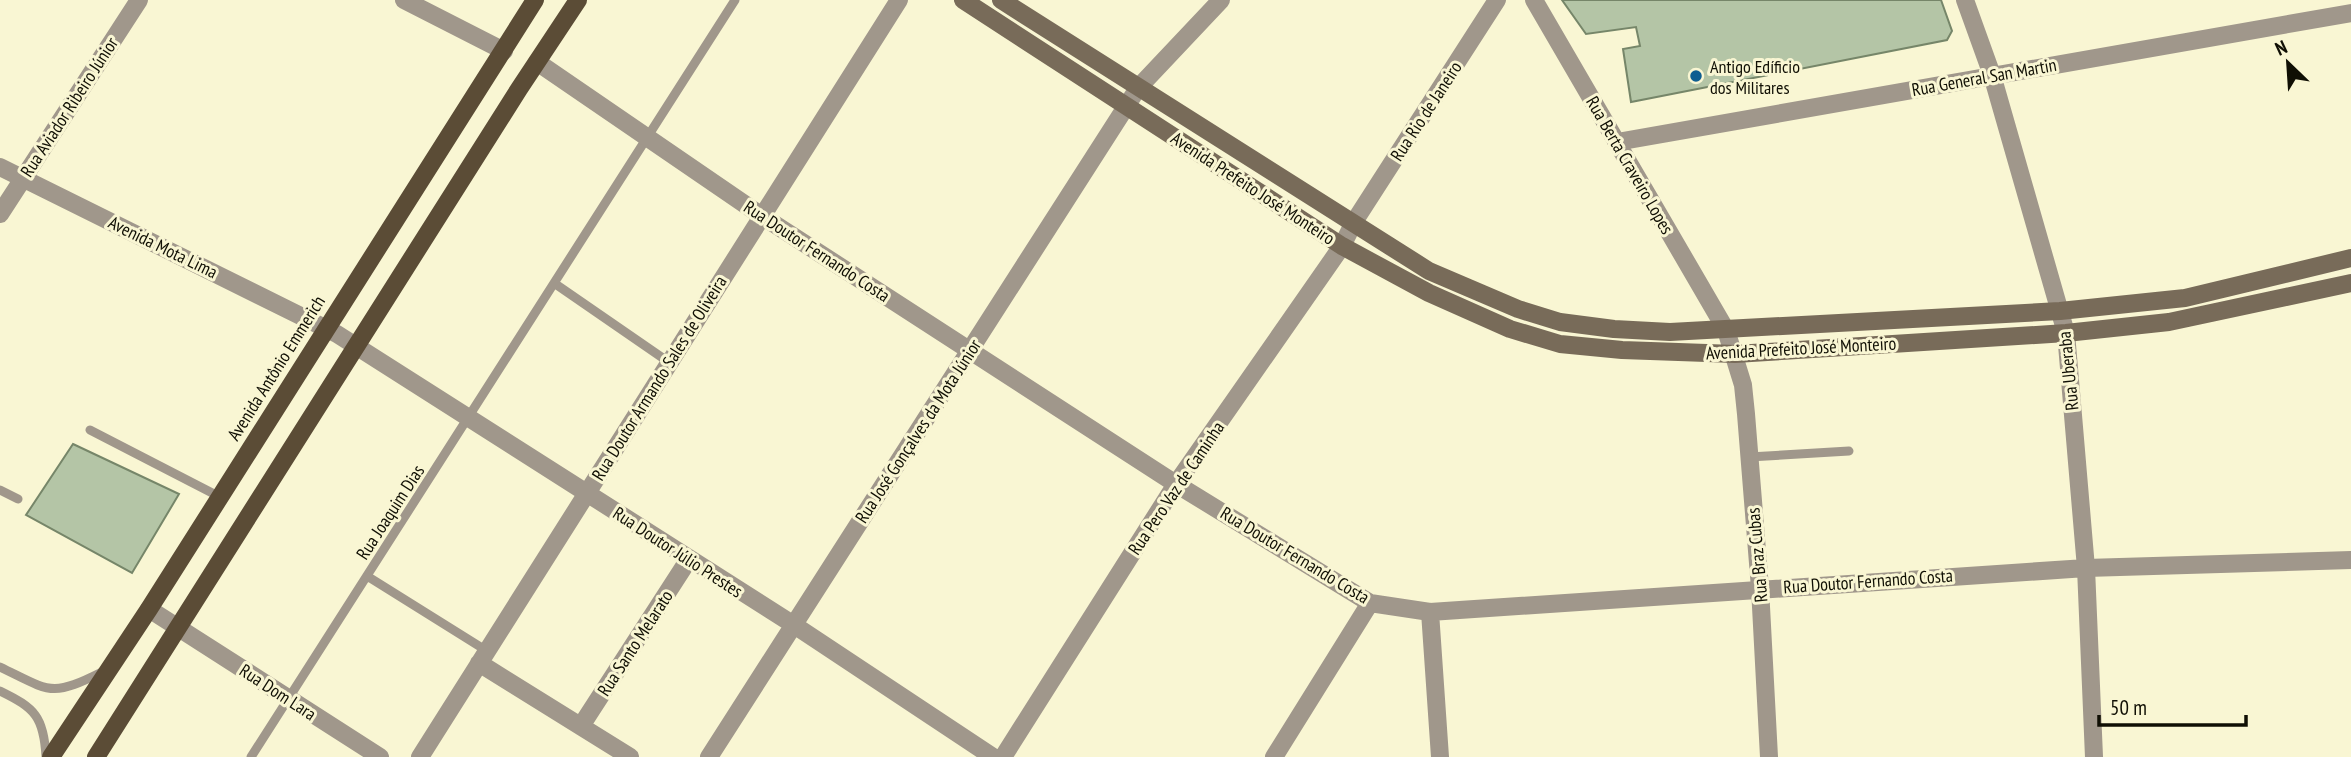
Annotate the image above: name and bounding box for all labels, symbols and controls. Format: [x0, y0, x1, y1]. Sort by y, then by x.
north arrow [2253, 28, 2323, 98]
street label: Rua Aviador Ribeiro Júnior [15, 33, 123, 181]
text: N [2271, 35, 2291, 61]
street label: Rua General San Martin [1910, 53, 2058, 101]
place label: Antigo Edíficio dos Militares [1710, 55, 1800, 99]
street label: Rua Rio de Janeiro [1385, 57, 1467, 165]
marker: Antigo Edíficio dos Militares [1688, 68, 1704, 84]
street label: Rua Berta Craveiro Lopes [1581, 92, 1679, 238]
street label: Avenida Prefeito José Monteiro [1167, 126, 1339, 250]
street label: Rua Doutor Fernando Costa [740, 195, 894, 307]
street label: Avenida Mota Lima [105, 211, 221, 283]
street label: Rua Doutor Armando Sales de Oliveira [586, 271, 732, 485]
street label: Avenida Antônio Emmerich [222, 291, 330, 445]
street label: Rua Uberaba [2052, 330, 2084, 412]
street label: Avenida Prefeito José Monteiro [1705, 332, 1897, 364]
street label: Rua José Gonçalves da Mota Júnior [850, 335, 986, 527]
street label: Rua Pero Vaz de Caminha [1123, 417, 1229, 559]
street label: Rua Joaquim Dias [351, 460, 429, 564]
street label: Rua Doutor Júlio Prestes [609, 501, 747, 603]
street label: Rua Doutor Fernando Costa [1216, 501, 1374, 609]
street label: Rua Braz Cubas [1741, 507, 1773, 603]
street label: Rua Doutor Fernando Costa [1783, 564, 1953, 598]
street label: Rua Santo Melarato [592, 586, 678, 700]
street label: Rua Dom Lara [235, 659, 321, 725]
scale bar [2099, 684, 2246, 728]
text: 50 m [2110, 694, 2147, 721]

